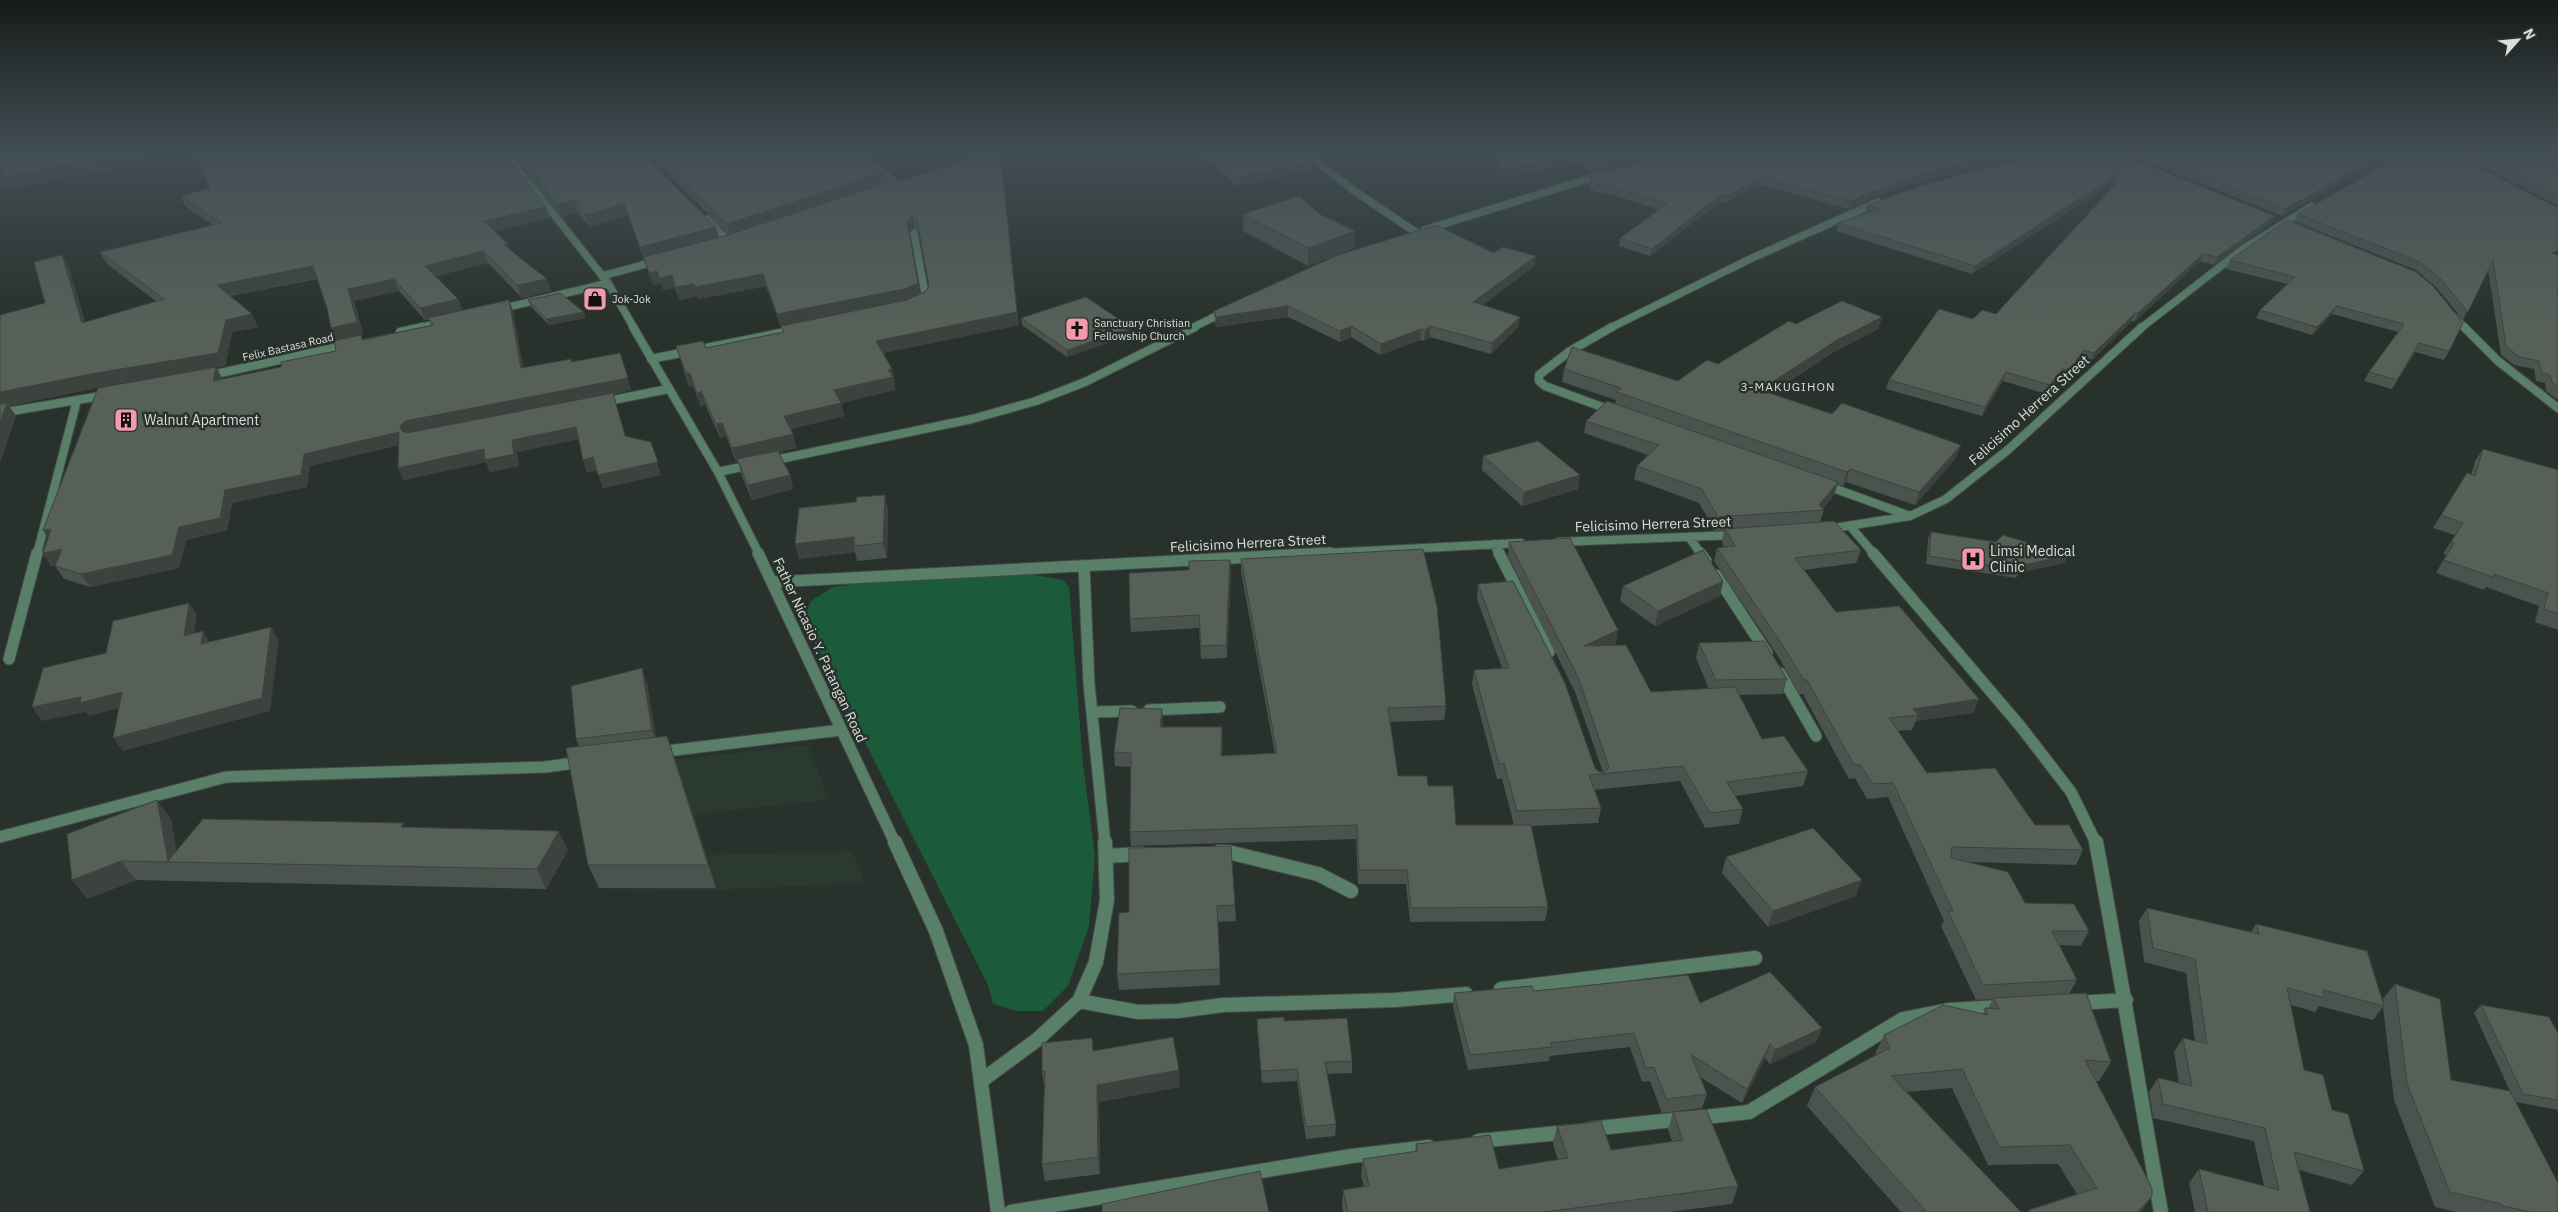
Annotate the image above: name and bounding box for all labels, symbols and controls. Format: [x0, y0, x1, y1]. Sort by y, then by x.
north arrow [2493, 15, 2543, 65]
text: N [2519, 25, 2540, 43]
shop icon: Jok-Jok [582, 286, 608, 312]
place label: Jok-Jok [612, 292, 651, 306]
church icon: Sanctuary Christian Fellowship Church [1064, 316, 1090, 342]
place label: Sanctuary Christian Fellowship Church [1094, 316, 1190, 343]
street label: Felix Bastasa Road [241, 330, 335, 364]
street label: Felicisimo Herrera Street [1965, 351, 2093, 469]
district label: 3-MAKUGIHON [1741, 379, 1835, 394]
building icon: Walnut Apartment [113, 407, 139, 433]
place label: Walnut Apartment [144, 411, 259, 429]
street label: Felicisimo Herrera Street [1575, 512, 1732, 536]
street label: Felicisimo Herrera Street [1169, 530, 1327, 556]
place label: Limsi Medical Clinic [1990, 542, 2076, 576]
hospital icon: Limsi Medical Clinic [1960, 546, 1986, 572]
street label: Father Nicasio Y. Patangan Road [769, 555, 871, 745]

